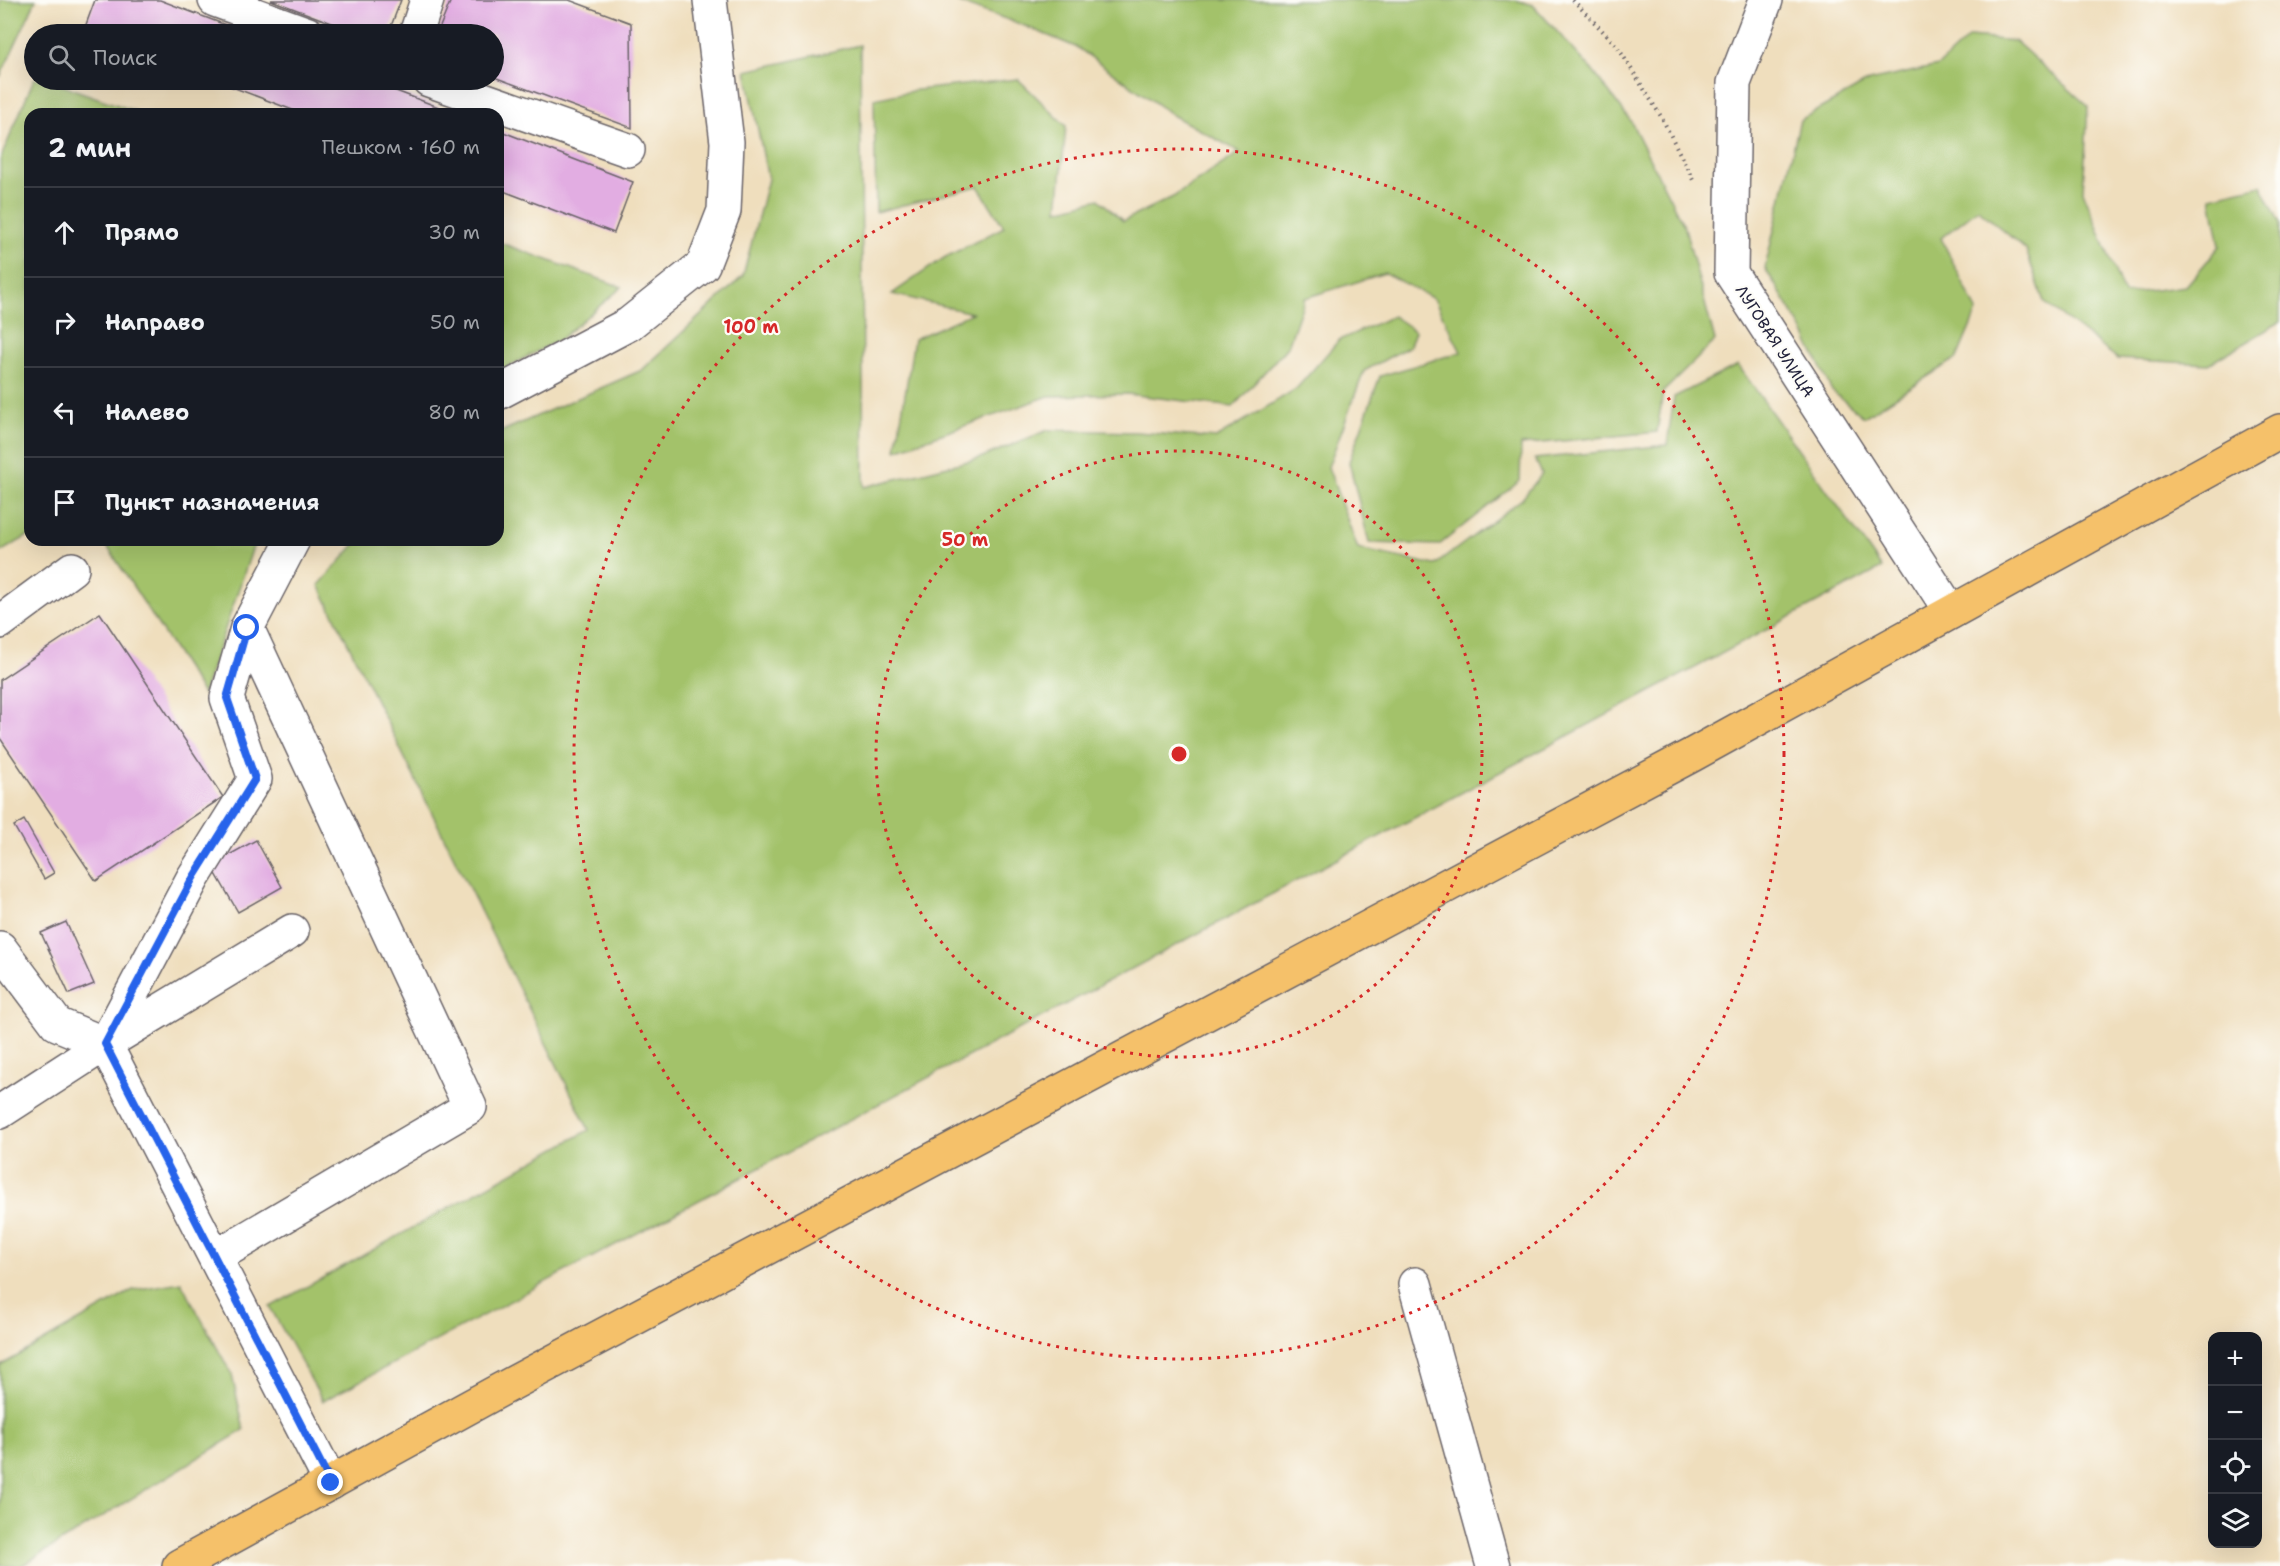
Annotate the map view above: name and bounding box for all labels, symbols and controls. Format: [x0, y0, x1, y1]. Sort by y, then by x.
search box [24, 24, 504, 90]
icon: search [45, 41, 78, 74]
text: Поиск [93, 43, 157, 72]
text: 2 мин [48, 130, 131, 165]
text: Пешком · 160 m [322, 134, 480, 160]
icon: ahead [48, 216, 81, 249]
text: Прямо [105, 218, 179, 247]
text: 30 m [428, 219, 480, 245]
street label: ЛУГОВАЯ УЛИЦА [1731, 281, 1819, 401]
icon: right [48, 306, 81, 339]
text: Направо [105, 308, 205, 337]
text: 50 m [430, 309, 480, 335]
text: 100 m [723, 315, 779, 339]
icon: left [48, 396, 81, 429]
text: Налево [105, 398, 189, 427]
text: 80 m [428, 399, 480, 425]
icon: arrive [48, 486, 81, 519]
text: Пункт назначения [105, 488, 319, 517]
text: 50 m [942, 528, 989, 552]
route start [233, 614, 259, 640]
centre of rings [1169, 744, 1189, 764]
map controls [2208, 1332, 2262, 1548]
button: + [2208, 1332, 2262, 1386]
button: − [2208, 1386, 2262, 1440]
button: locate [2208, 1440, 2262, 1494]
route end [317, 1469, 343, 1495]
button: layers [2208, 1494, 2262, 1548]

